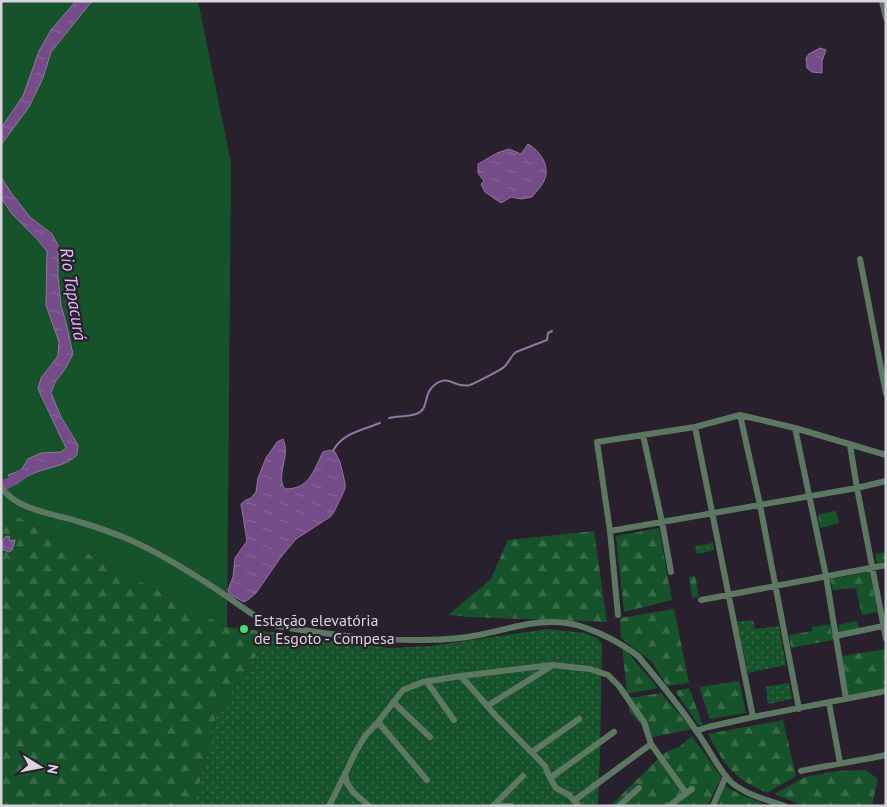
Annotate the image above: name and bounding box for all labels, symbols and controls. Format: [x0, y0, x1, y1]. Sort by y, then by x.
water label: Rio Tapacurá [55, 246, 92, 342]
place label: Estação elevatória de Esgoto - Compesa [254, 610, 395, 648]
marker: Estação elevatória de Esgoto - Compesa [238, 623, 250, 635]
north arrow [15, 742, 65, 792]
text: N [43, 763, 62, 775]

